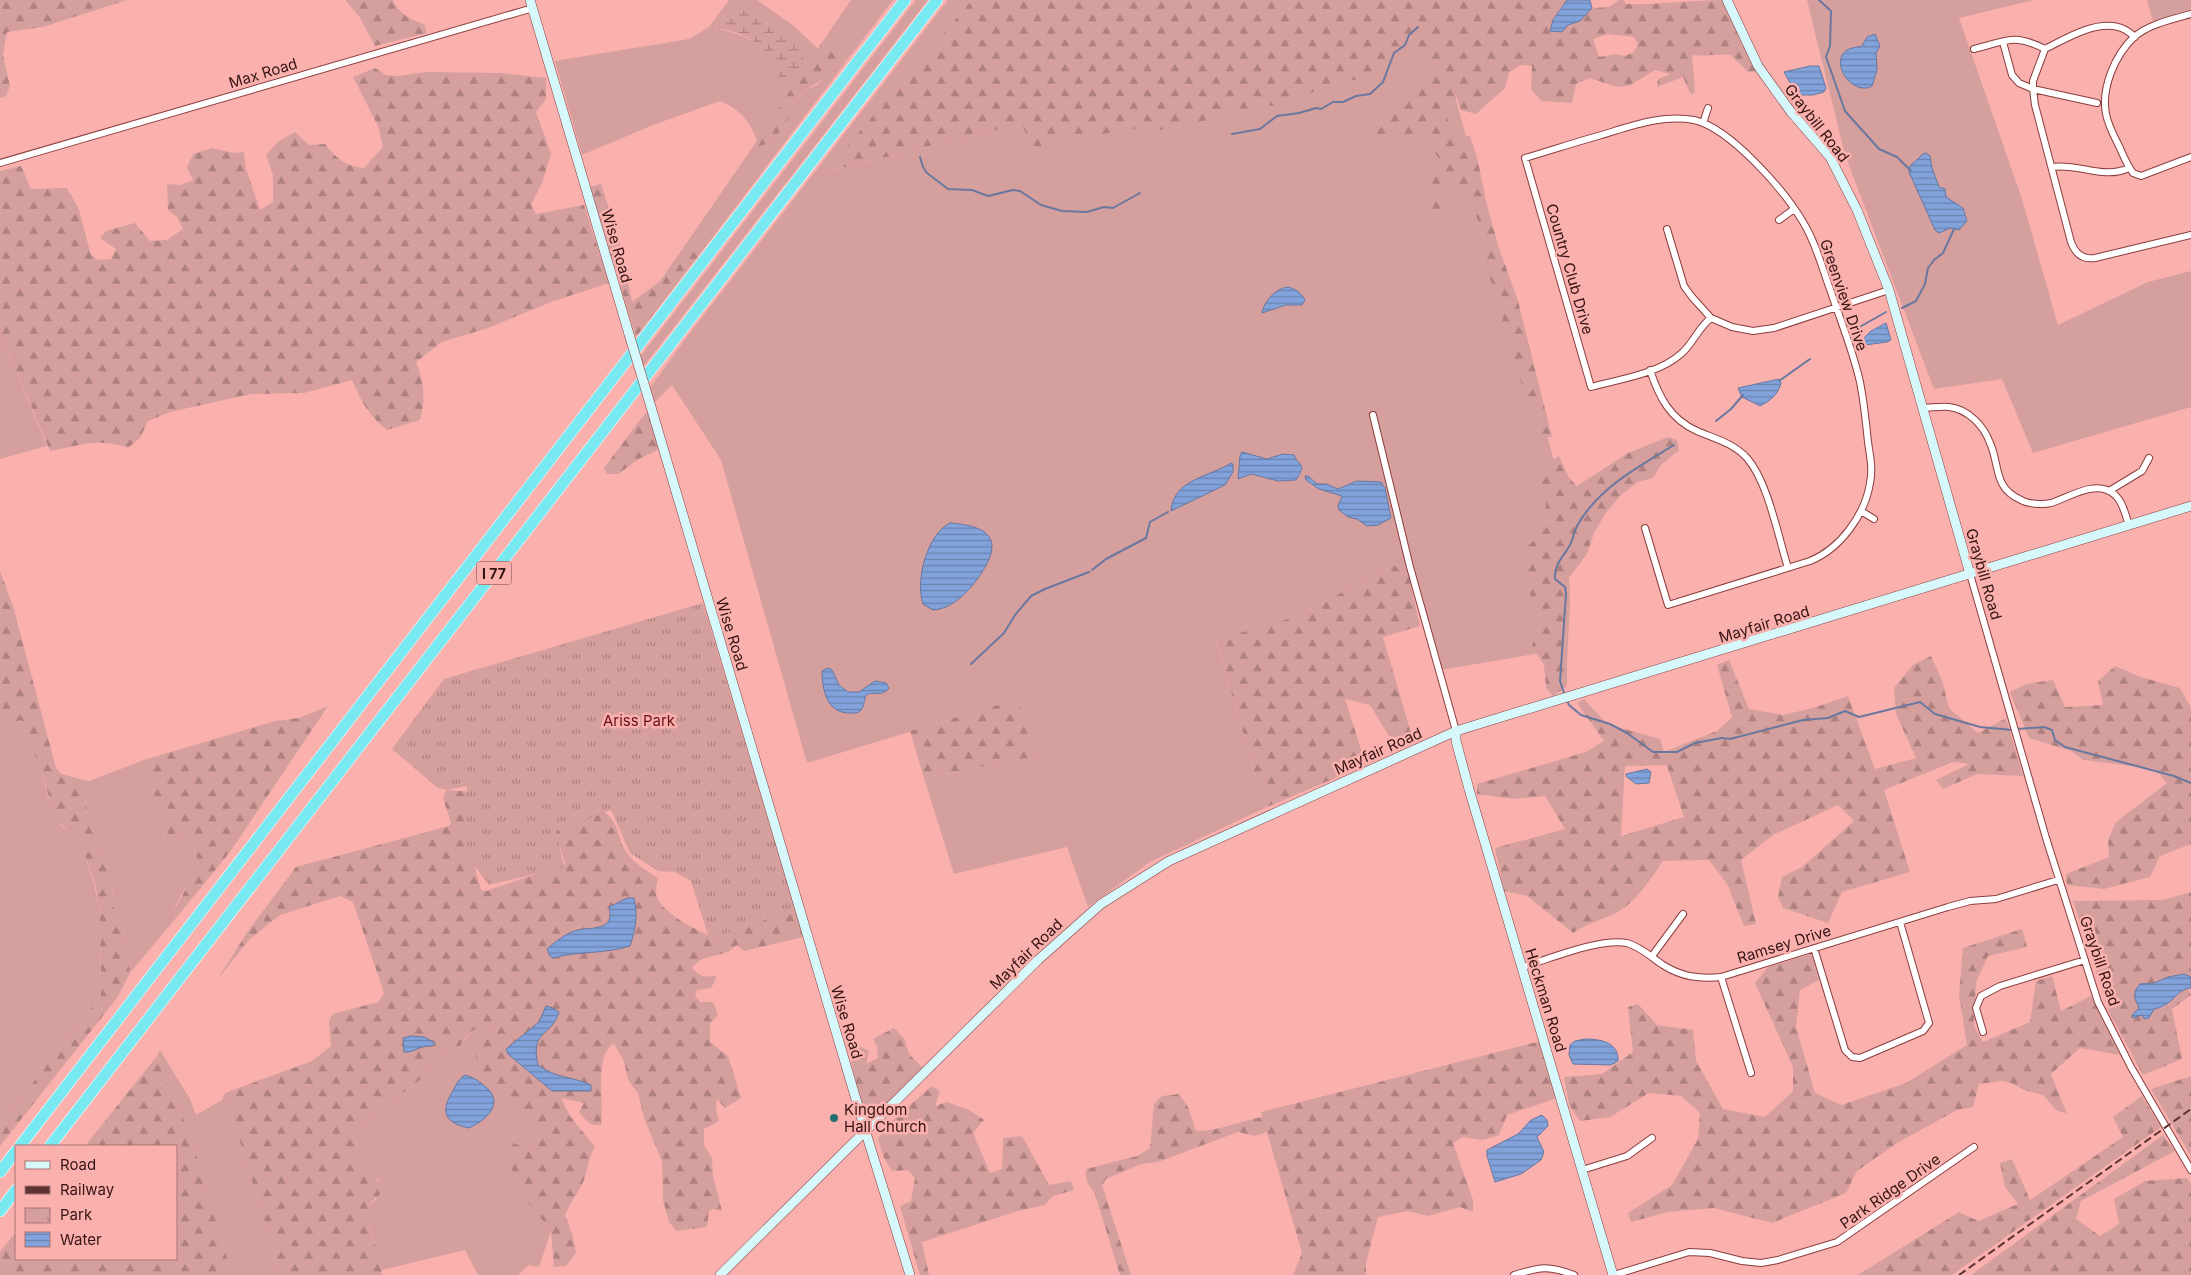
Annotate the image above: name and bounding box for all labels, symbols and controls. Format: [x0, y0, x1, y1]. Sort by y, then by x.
street label: Max Road [226, 54, 300, 92]
street label: Graybill Road [1781, 80, 1853, 166]
street label: Country Club Drive [1542, 201, 1598, 337]
street label: Wise Road [597, 207, 637, 285]
street label: Greenview Drive [1816, 237, 1872, 353]
street label: Graybill Road [1962, 526, 2006, 622]
road number: I 77 [476, 562, 512, 584]
street label: Wise Road [712, 595, 752, 673]
street label: Mayfair Road [1716, 601, 1812, 647]
park label: Ariss Park [603, 711, 676, 730]
street label: Mayfair Road [1331, 723, 1425, 779]
street label: Graybill Road [2076, 913, 2124, 1009]
street label: Mayfair Road [986, 915, 1066, 993]
street label: Ramsey Drive [1735, 921, 1833, 967]
street label: Heckman Road [1521, 946, 1571, 1054]
street label: Wise Road [827, 983, 867, 1061]
place label: Kingdom Hall Church [844, 1100, 927, 1136]
marker: Kingdom Hall Church [828, 1112, 840, 1124]
legend [15, 1145, 178, 1260]
street label: Park Ridge Drive [1836, 1149, 1944, 1233]
text: Road [60, 1155, 96, 1174]
text: Railway [60, 1180, 115, 1199]
text: Park [60, 1205, 93, 1224]
text: Water [60, 1230, 102, 1249]

